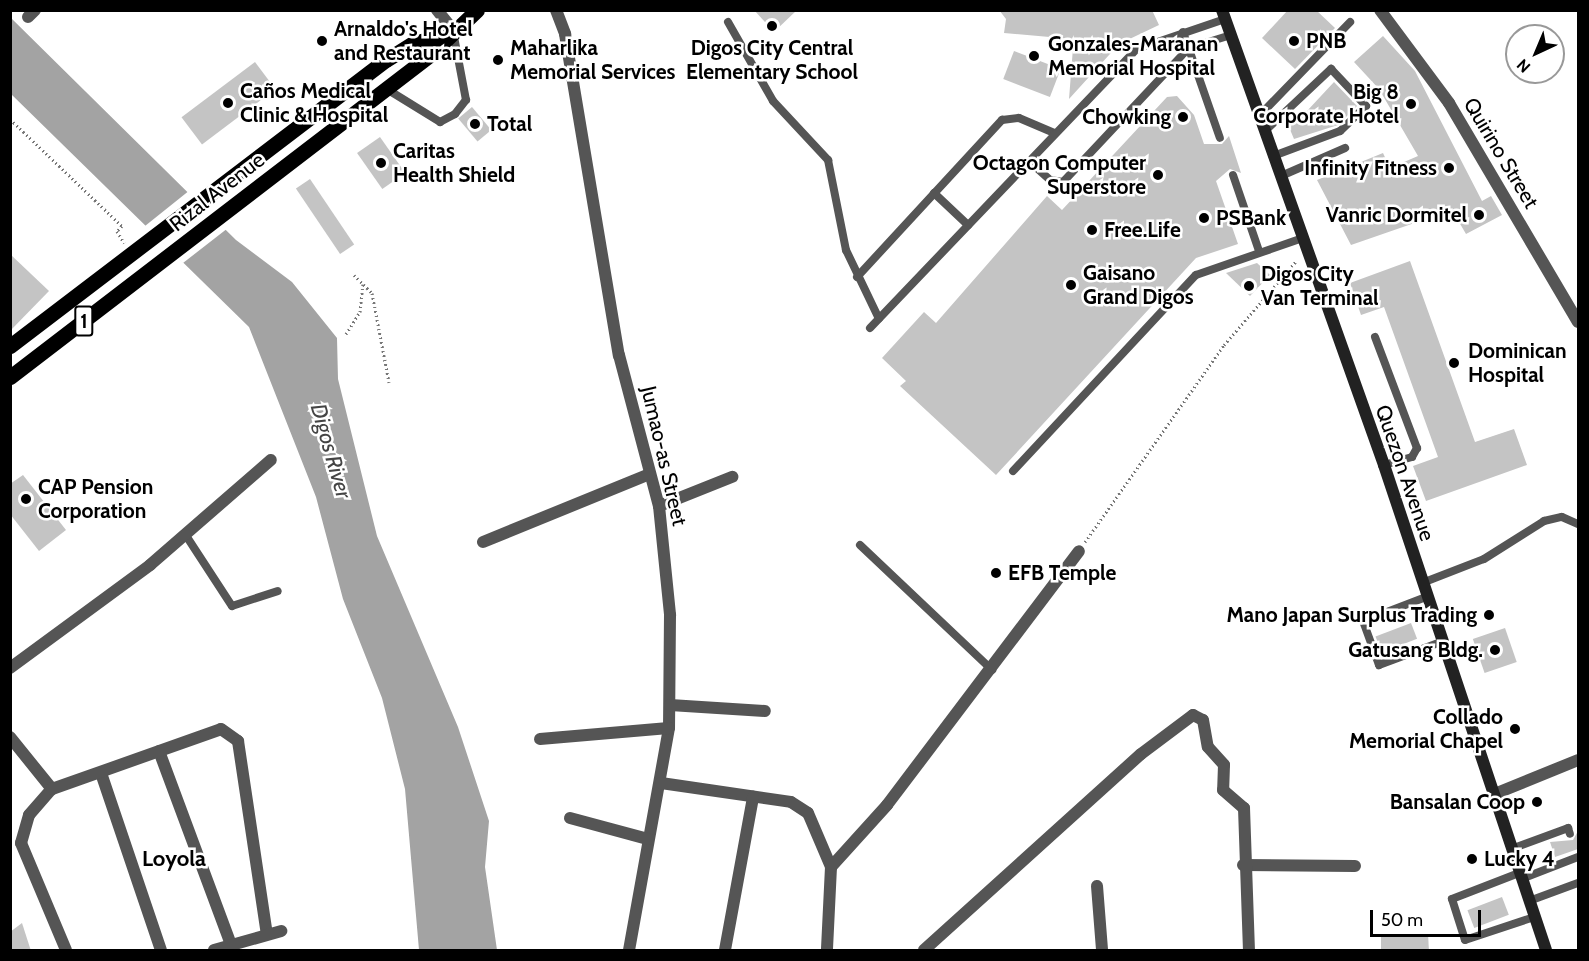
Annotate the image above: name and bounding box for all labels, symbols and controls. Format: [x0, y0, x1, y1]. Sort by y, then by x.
place label: Arnaldo's Hotel and Restaurant [334, 16, 473, 66]
marker: Digos City Central Elementary School [765, 19, 779, 33]
north arrow [1505, 24, 1565, 84]
place label: PNB [1306, 28, 1347, 54]
place label: Gonzales-Maranan Memorial Hospital [1048, 31, 1218, 81]
marker: Arnaldo's Hotel and Restaurant [315, 34, 329, 48]
marker: PNB [1287, 34, 1301, 48]
place label: Maharlika Memorial Services [510, 35, 675, 85]
place label: Digos City Central Elementary School [686, 35, 858, 85]
marker: Gonzales-Maranan Memorial Hospital [1025, 47, 1043, 65]
marker: Maharlika Memorial Services [491, 53, 505, 67]
text: N [1513, 55, 1534, 77]
place label: Caños Medical Clinic & Hospital [240, 78, 388, 128]
place label: Big 8 Corporate Hotel [1253, 79, 1399, 129]
street label: Quirino Street [1458, 93, 1544, 213]
marker: Caños Medical Clinic & Hospital [221, 96, 235, 110]
marker: Big 8 Corporate Hotel [1404, 97, 1418, 111]
place label: Chowking [1082, 104, 1171, 130]
marker: Chowking [1176, 110, 1190, 124]
place label: Total [487, 111, 532, 137]
marker: Total [468, 117, 482, 131]
place label: Caritas Health Shield [393, 138, 515, 188]
street label: Rizal Avenue [165, 147, 269, 237]
place label: Octagon Computer Superstore [973, 150, 1146, 200]
place label: Infinity Fitness [1304, 155, 1437, 181]
marker: Caritas Health Shield [374, 156, 388, 170]
marker: Infinity Fitness [1442, 161, 1456, 175]
marker: Octagon Computer Superstore [1151, 168, 1165, 182]
place label: Vanric Dormitel [1326, 202, 1467, 228]
place label: PSBank [1216, 205, 1286, 231]
marker: Vanric Dormitel [1472, 208, 1486, 222]
marker: PSBank [1197, 211, 1211, 225]
place label: Free.Life [1104, 217, 1181, 243]
marker: Free.Life [1085, 223, 1099, 237]
place label: Gaisano Grand Digos [1083, 260, 1194, 310]
place label: Digos City Van Terminal [1261, 261, 1379, 311]
marker: Gaisano Grand Digos [1064, 278, 1078, 292]
marker: Digos City Van Terminal [1242, 279, 1256, 293]
road number: 1 [74, 304, 94, 338]
place label: Dominican Hospital [1468, 338, 1566, 388]
marker: Dominican Hospital [1445, 354, 1463, 372]
street label: Jumao-as Street [636, 384, 692, 528]
water label: Digos River [305, 401, 357, 501]
street label: Quezon Avenue [1370, 402, 1440, 544]
place label: CAP Pension Corporation [38, 474, 153, 524]
marker: CAP Pension Corporation [19, 492, 33, 506]
place label: EFB Temple [1008, 560, 1116, 586]
marker: EFB Temple [989, 566, 1003, 580]
place label: Mano Japan Surplus Trading [1226, 602, 1477, 628]
marker: Mano Japan Surplus Trading [1482, 608, 1496, 622]
place label: Gatusang Bldg. [1348, 637, 1483, 663]
marker: Gatusang Bldg. [1488, 643, 1502, 657]
place label: Collado Memorial Chapel [1349, 704, 1503, 754]
marker: Collado Memorial Chapel [1508, 722, 1522, 736]
place label: Bansalan Coop [1390, 789, 1525, 815]
marker: Bansalan Coop [1530, 795, 1544, 809]
district label: Loyola [142, 846, 206, 872]
place label: Lucky 4 [1484, 846, 1555, 872]
marker: Lucky 4 [1465, 852, 1479, 866]
scale bar [1373, 898, 1484, 936]
text: 50 m [1381, 909, 1423, 931]

